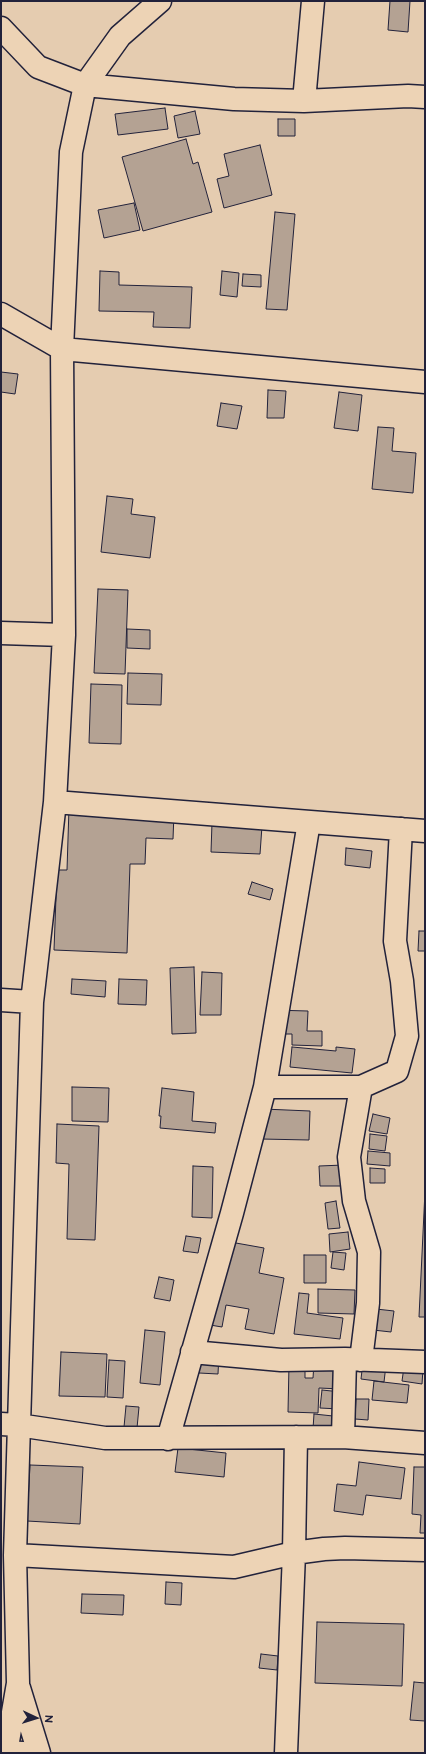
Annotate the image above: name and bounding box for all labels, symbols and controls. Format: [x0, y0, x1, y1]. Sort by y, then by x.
north arrow [16, 1698, 56, 1738]
text: N [42, 1714, 55, 1723]

